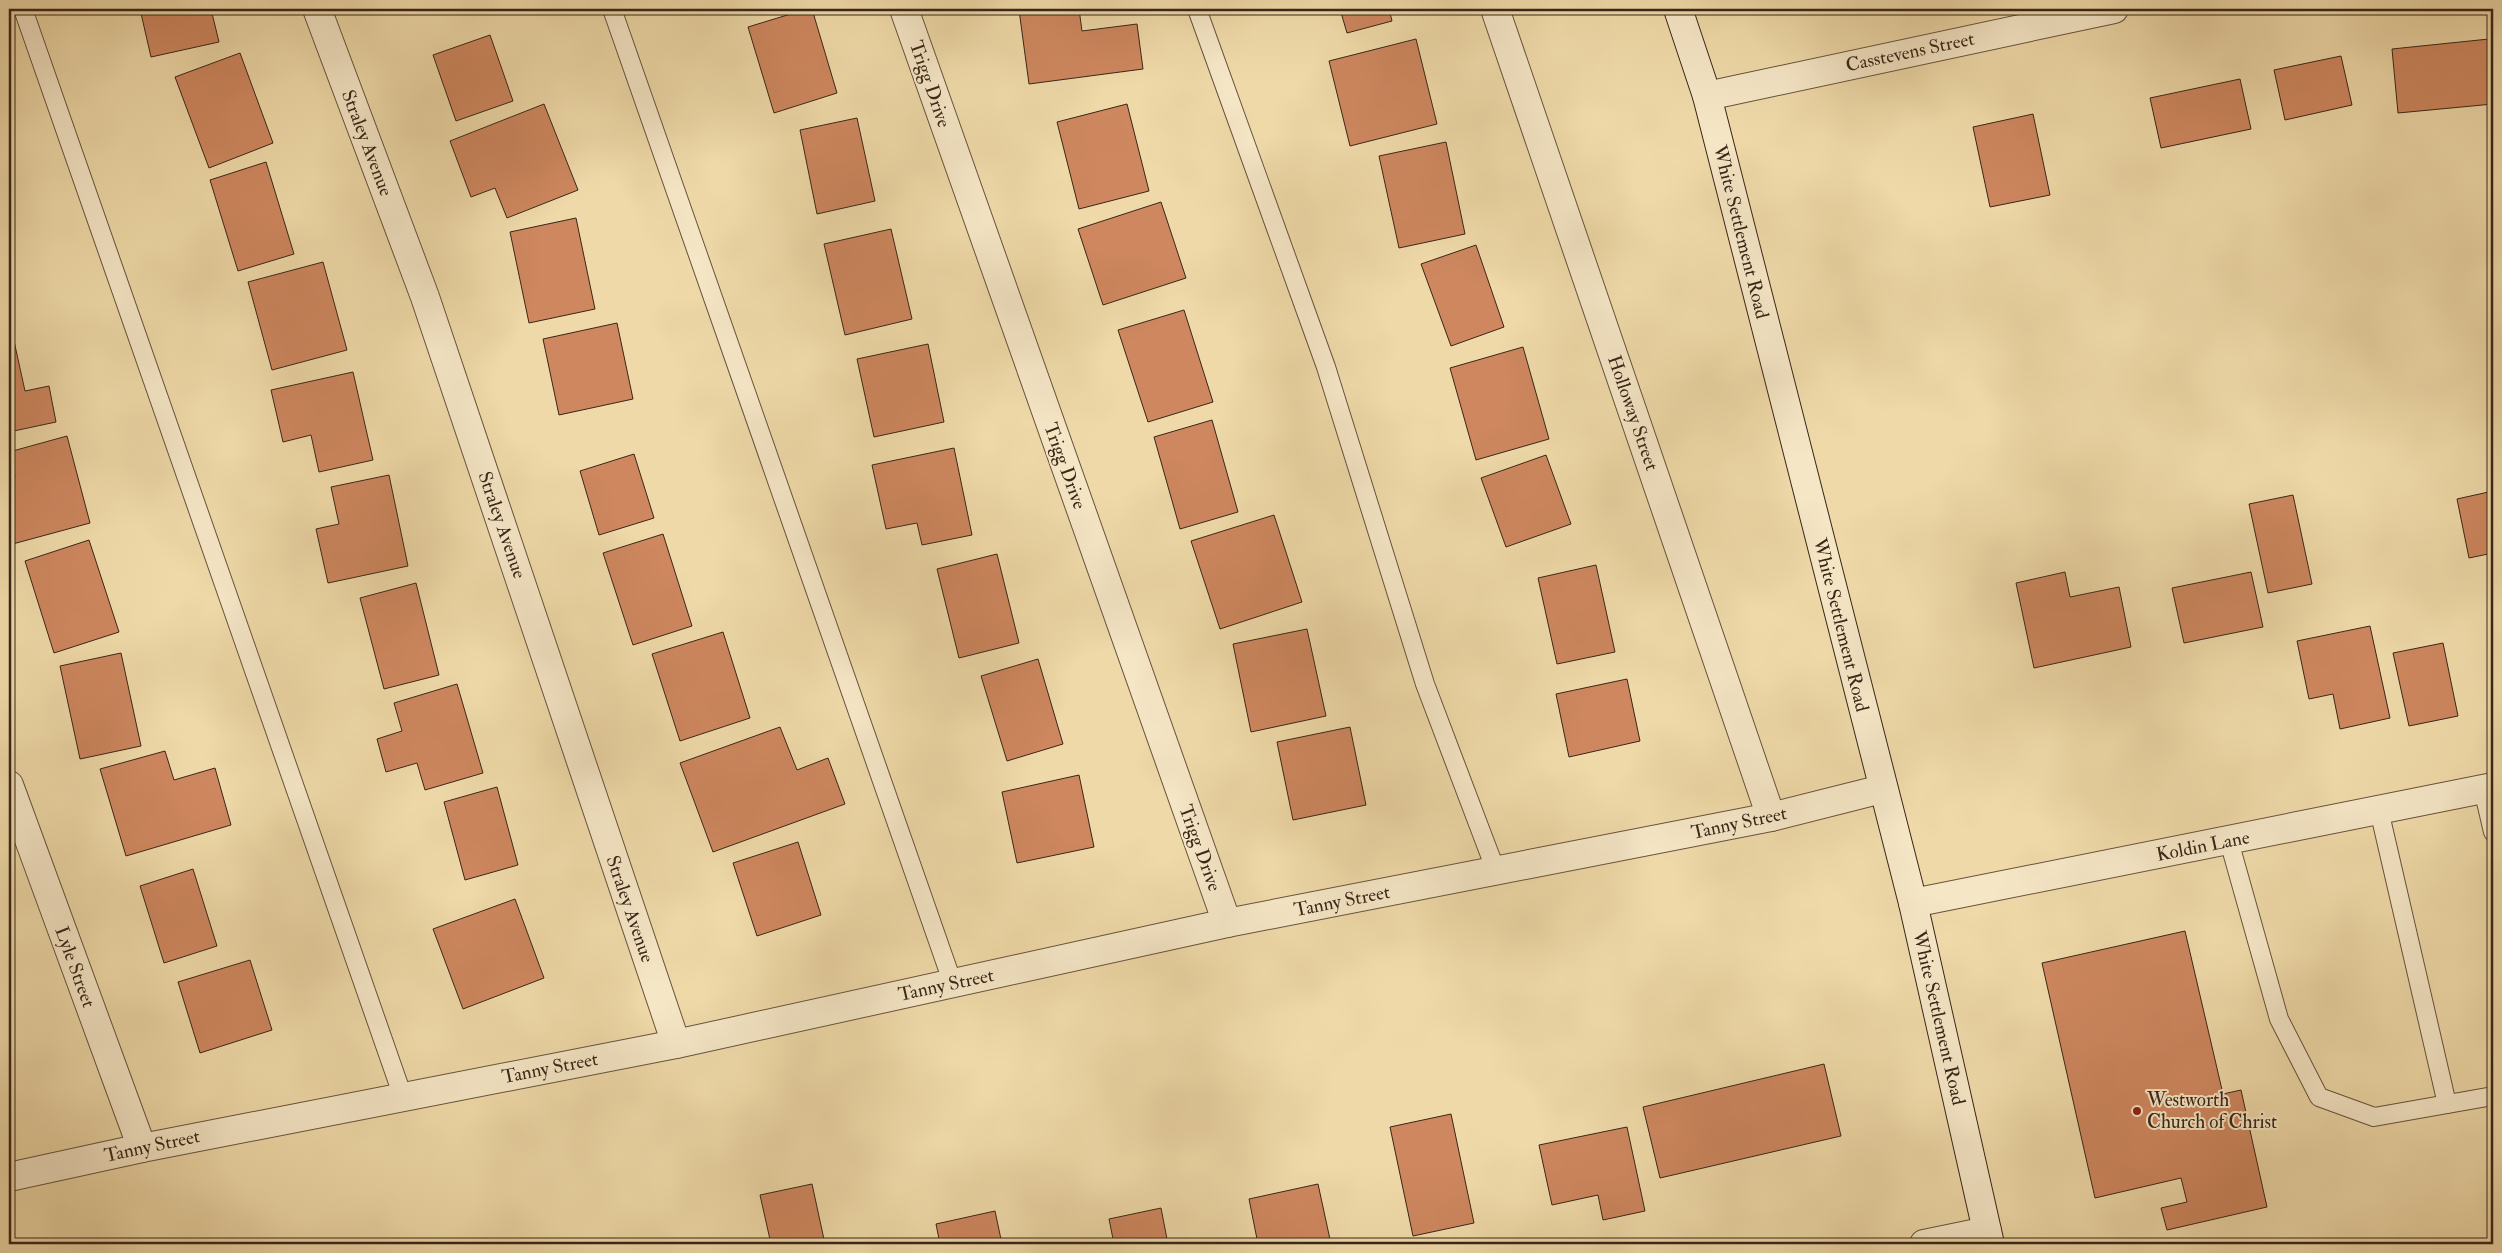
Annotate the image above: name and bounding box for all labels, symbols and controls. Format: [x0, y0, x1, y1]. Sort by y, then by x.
street label: Casstevens Street [1844, 27, 1976, 77]
street label: Trigg Drive [904, 37, 956, 131]
street label: Straley Avenue [336, 87, 398, 200]
street label: White Settlement Road [1708, 142, 1774, 322]
street label: Holloway Street [1602, 352, 1664, 474]
street label: Trigg Drive [1038, 419, 1092, 513]
street label: Straley Avenue [472, 468, 532, 582]
street label: White Settlement Road [1808, 535, 1874, 715]
street label: Trigg Drive [1173, 801, 1227, 895]
street label: Tanny Street [1689, 801, 1789, 845]
street label: Koldin Lane [2154, 825, 2252, 867]
street label: Straley Avenue [600, 852, 660, 966]
street label: Tanny Street [1292, 880, 1392, 922]
street label: Lyle Street [49, 923, 101, 1011]
street label: White Settlement Road [1907, 927, 1971, 1108]
street label: Tanny Street [896, 963, 996, 1007]
street label: Tanny Street [500, 1047, 600, 1089]
place label: Westworth Church of Christ [2146, 1088, 2277, 1134]
marker: Westworth Church of Christ [2131, 1105, 2143, 1117]
street label: Tanny Street [102, 1124, 202, 1168]

